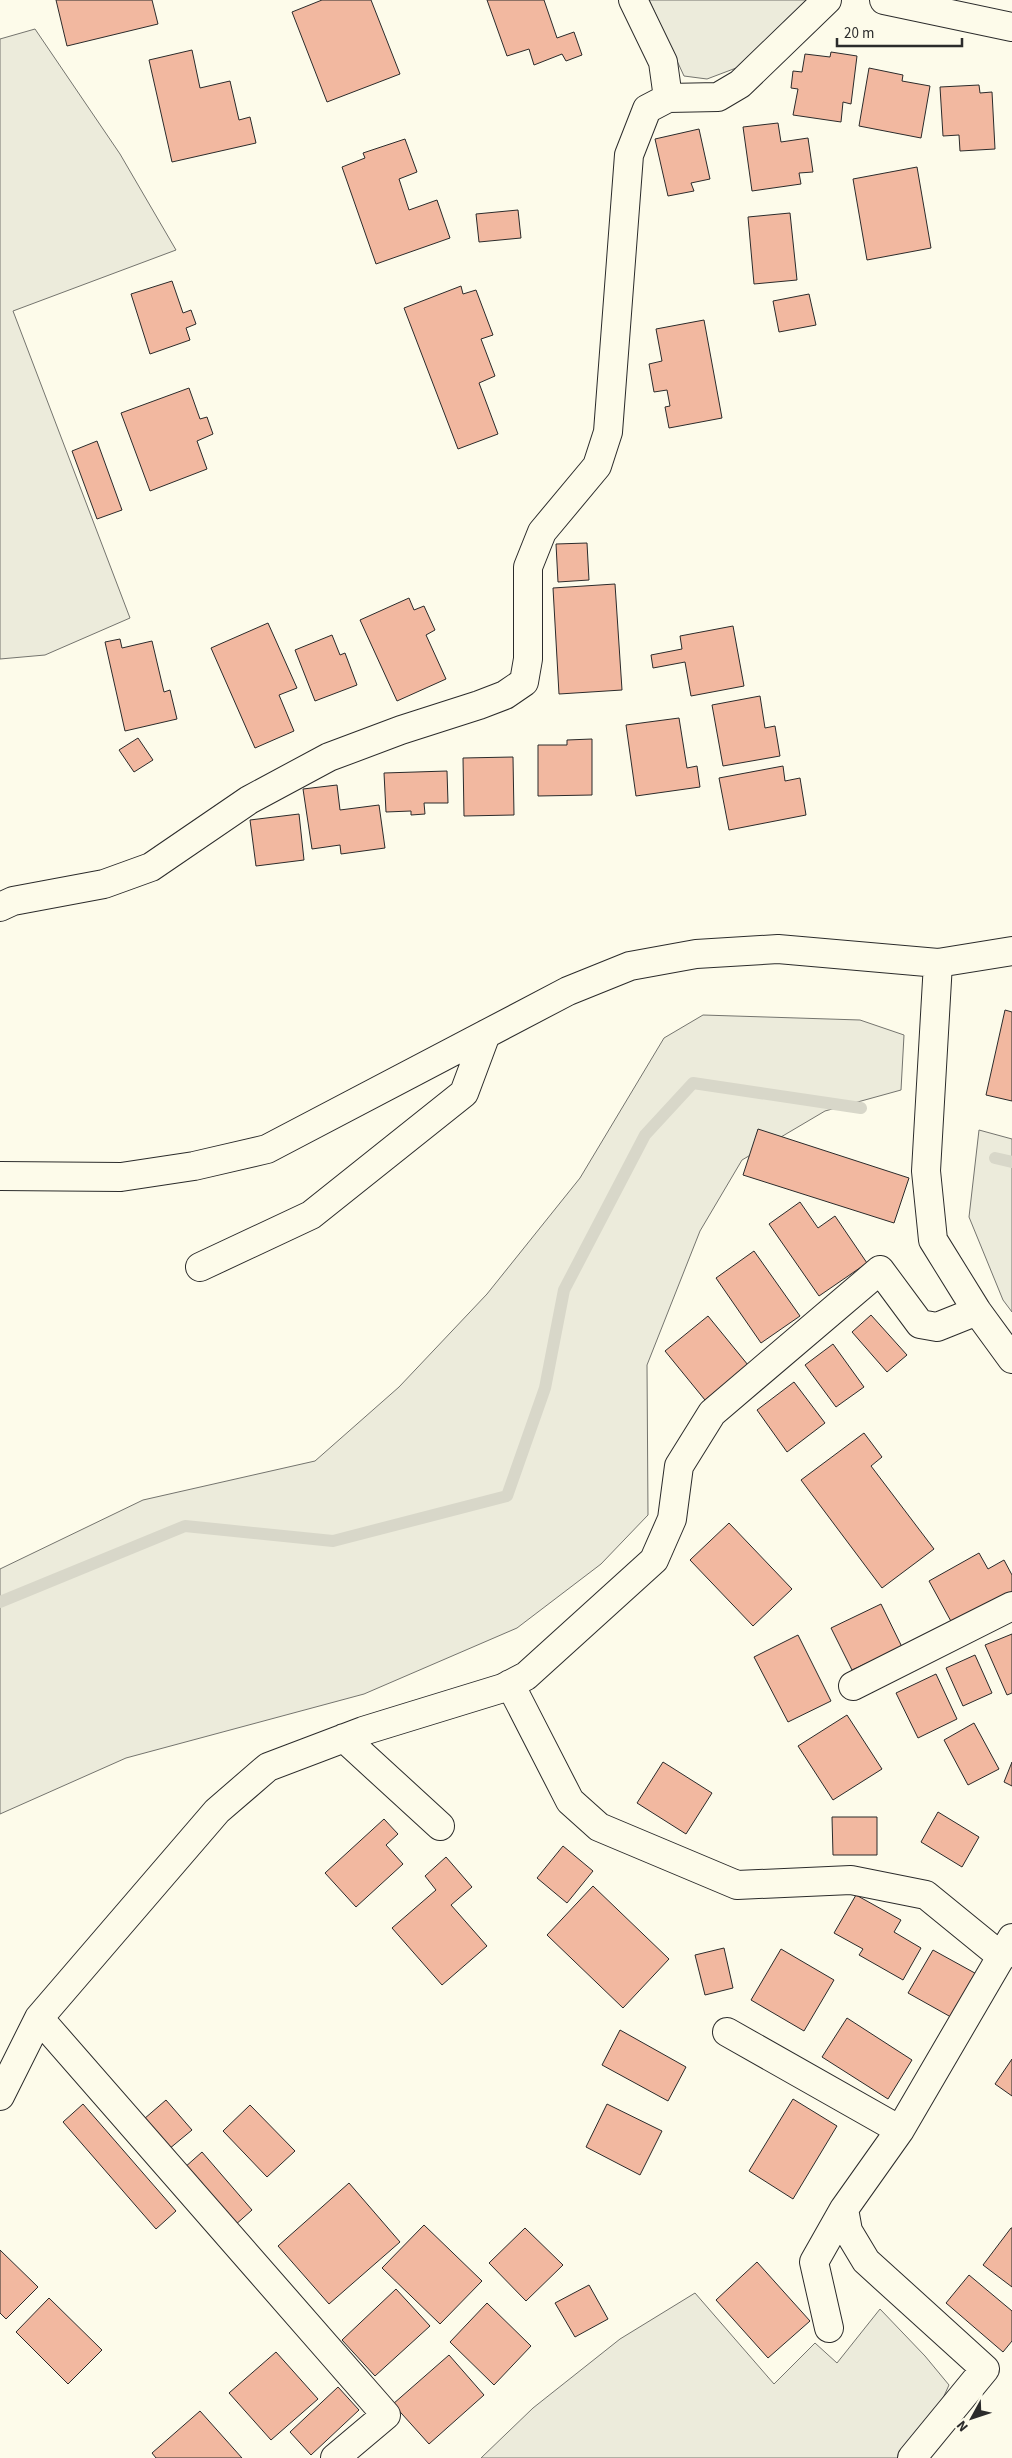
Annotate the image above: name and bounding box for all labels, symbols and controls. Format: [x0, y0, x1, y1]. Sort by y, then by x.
scale bar [837, 15, 962, 47]
text: 20 m [844, 23, 874, 44]
north arrow [947, 2393, 997, 2443]
text: N [952, 2416, 973, 2436]

